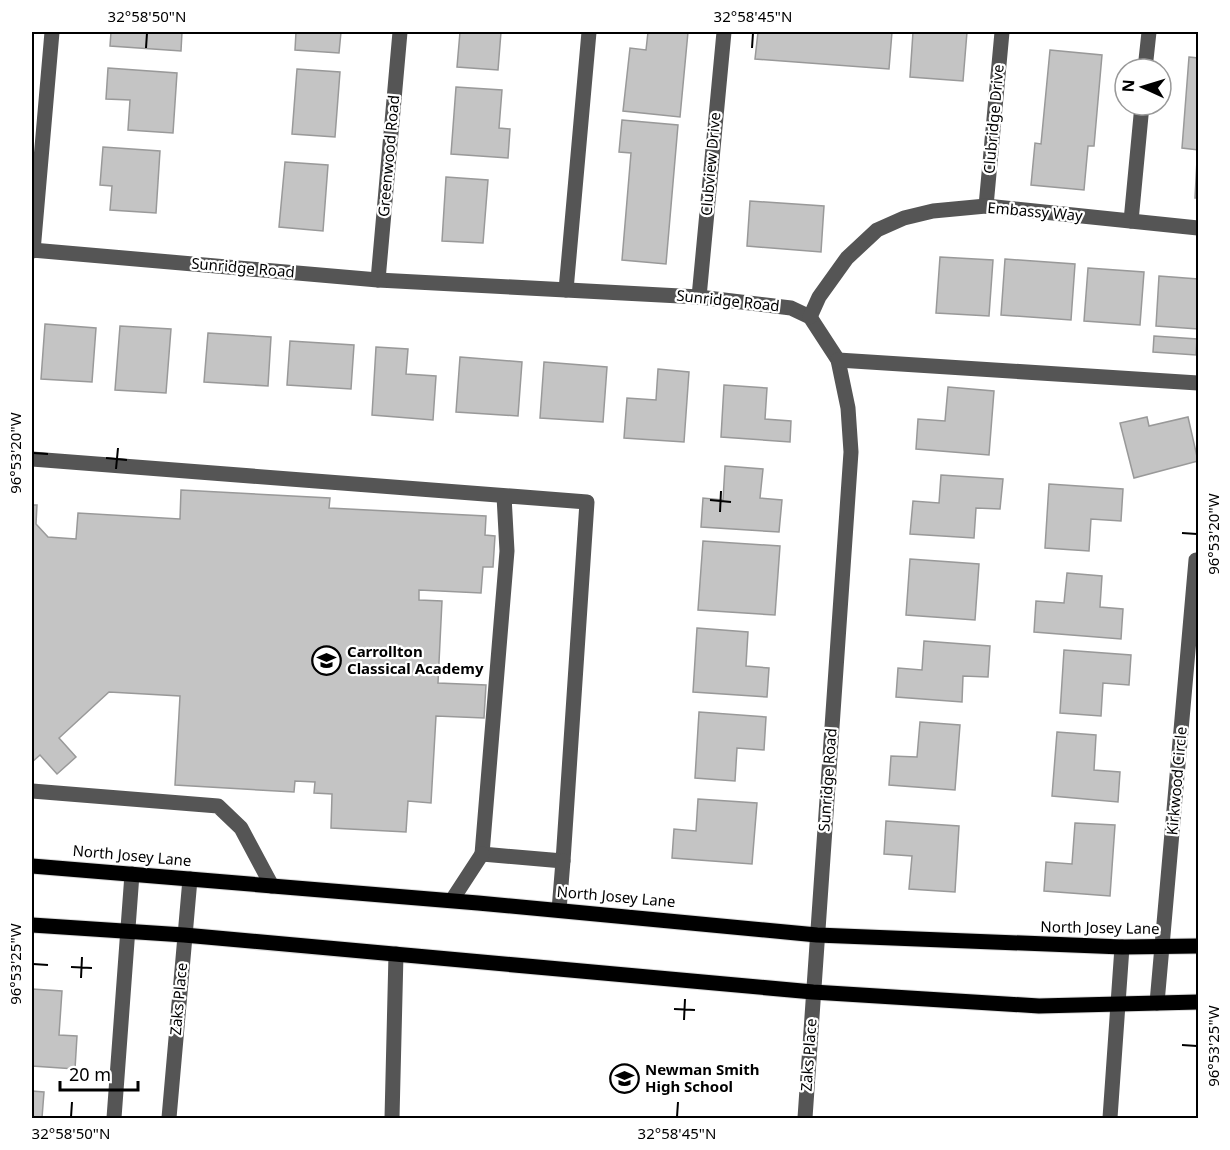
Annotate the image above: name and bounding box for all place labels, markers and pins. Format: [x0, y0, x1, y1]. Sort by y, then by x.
place label: Carrollton Classical Academy [347, 641, 484, 678]
school or university icon: Carrollton Classical Academy [310, 645, 342, 677]
place label: Newman Smith High School [645, 1059, 760, 1096]
school or university icon: Newman Smith High School [608, 1063, 640, 1095]

